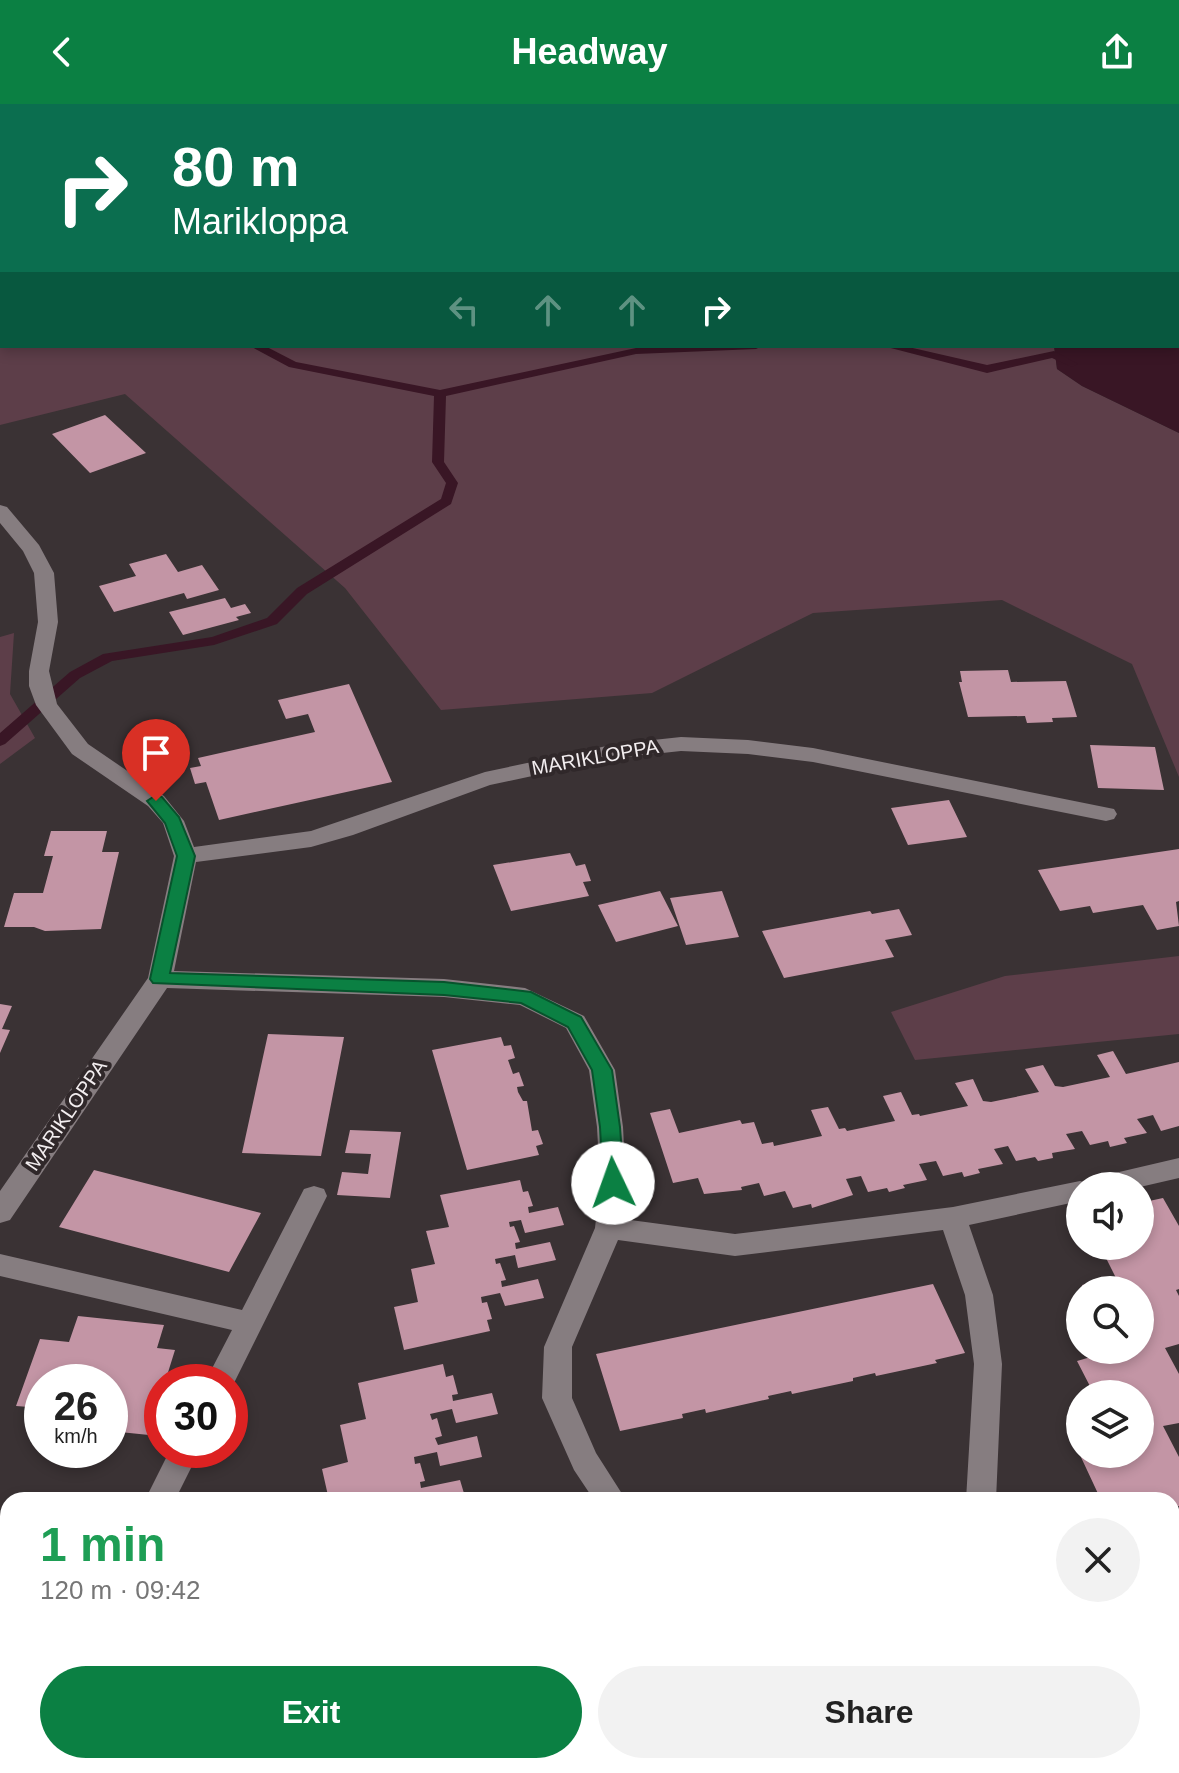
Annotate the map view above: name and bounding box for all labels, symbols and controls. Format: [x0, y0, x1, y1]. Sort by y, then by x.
icon: back [40, 30, 84, 74]
icon: share [1095, 30, 1139, 74]
text: Headway [511, 31, 668, 72]
text: 80 m [172, 135, 300, 198]
icon: right [40, 136, 144, 240]
text: Marikloppa [172, 201, 348, 242]
icon: left [442, 288, 486, 332]
icon: ahead [526, 288, 570, 332]
icon: ahead [610, 288, 654, 332]
icon: right [694, 288, 738, 332]
pin [122, 719, 190, 801]
icon: arrive [134, 731, 178, 775]
street label: MARIKLOPPA [530, 735, 661, 779]
street label: MARIKLOPPA [21, 1055, 111, 1174]
position arrow [571, 1141, 655, 1225]
map controls [1066, 1172, 1154, 1468]
button: sound [1066, 1172, 1154, 1260]
button: search [1066, 1276, 1154, 1364]
speed limit sign: 30 [144, 1364, 248, 1468]
button: layers [1066, 1380, 1154, 1468]
text: 26 [54, 1384, 98, 1428]
text: km/h [54, 1425, 98, 1447]
text: 1 min [40, 1518, 165, 1571]
button: close [1056, 1518, 1140, 1602]
text: 120 m · 09:42 [40, 1575, 200, 1605]
button: Exit [40, 1666, 582, 1758]
button: Share [598, 1666, 1140, 1758]

